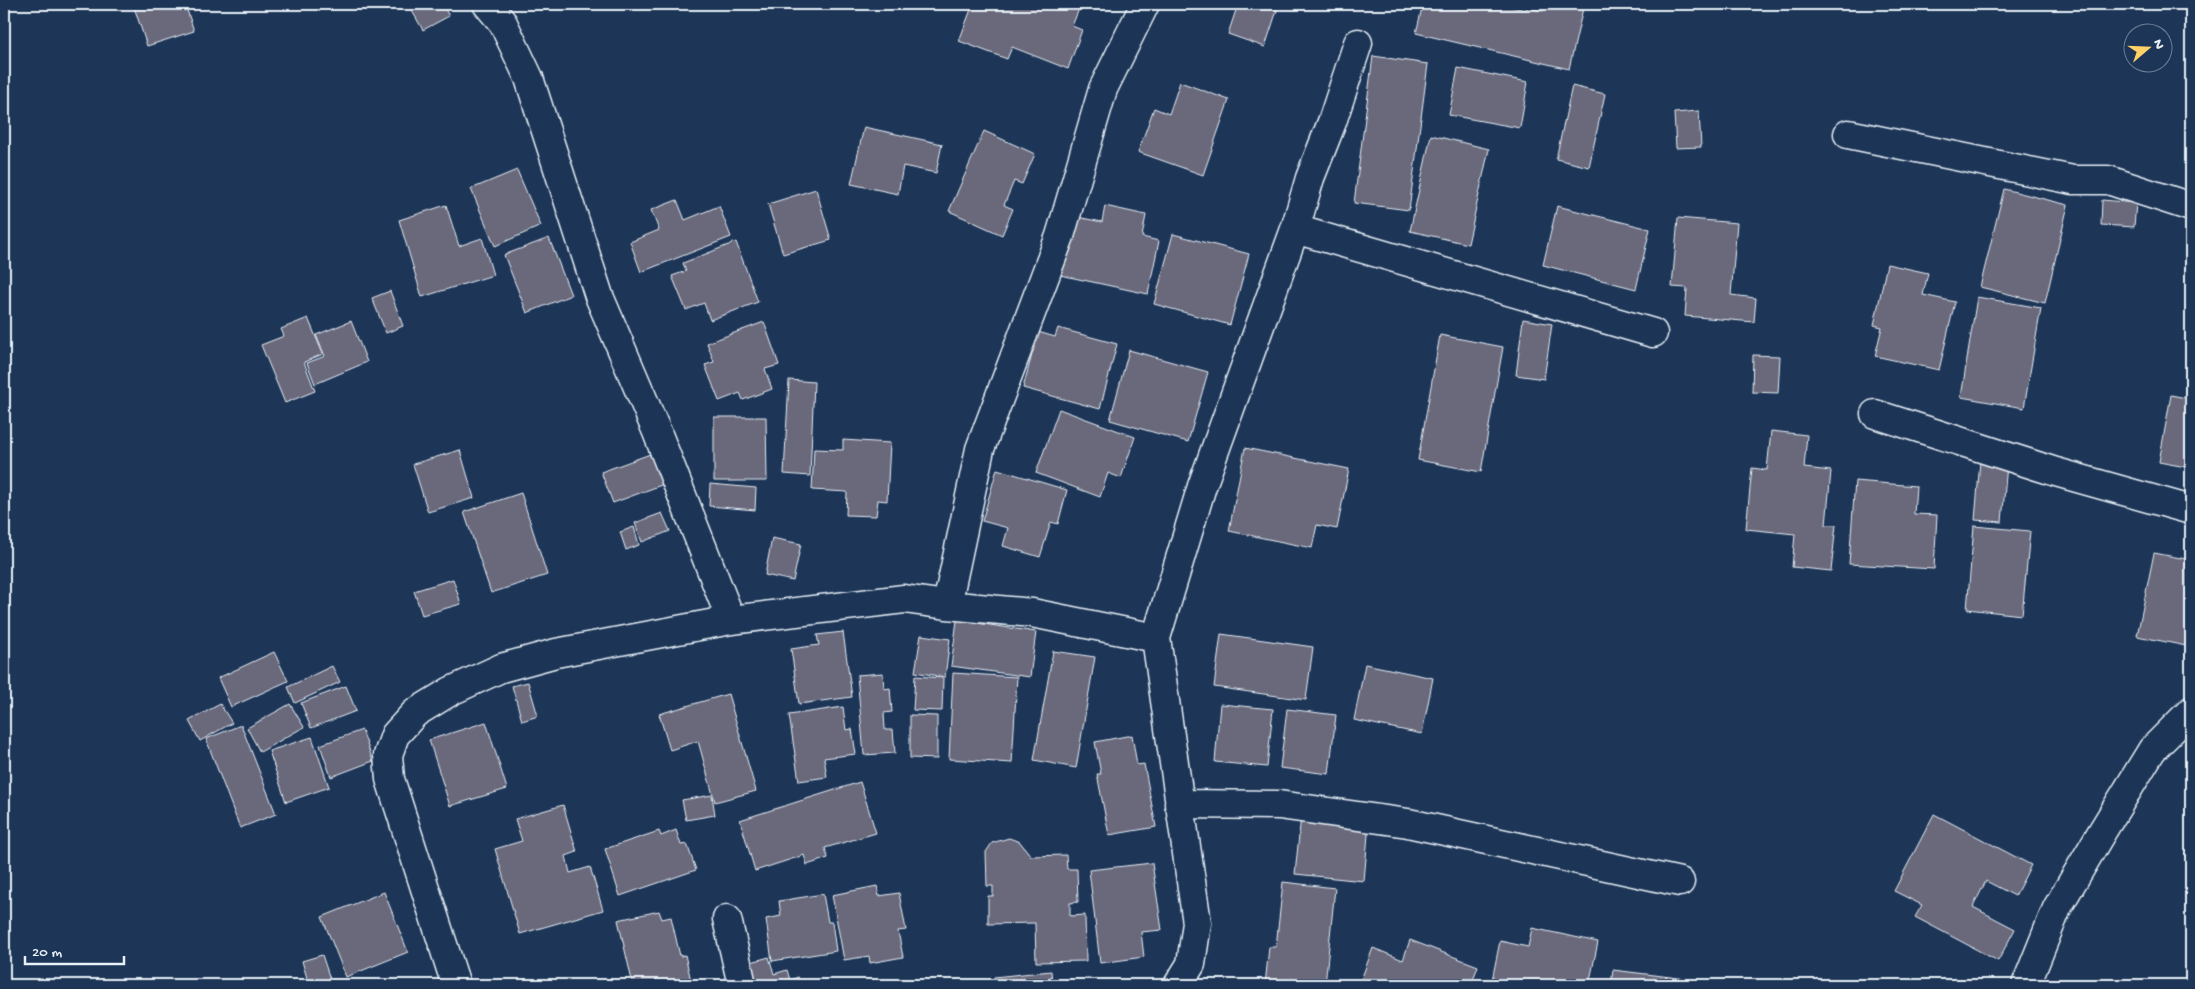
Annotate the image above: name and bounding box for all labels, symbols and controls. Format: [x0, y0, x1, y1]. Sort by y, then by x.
north arrow [2122, 22, 2172, 72]
text: N [2148, 37, 2167, 52]
scale bar [25, 934, 124, 966]
text: 20 m [32, 944, 62, 962]

